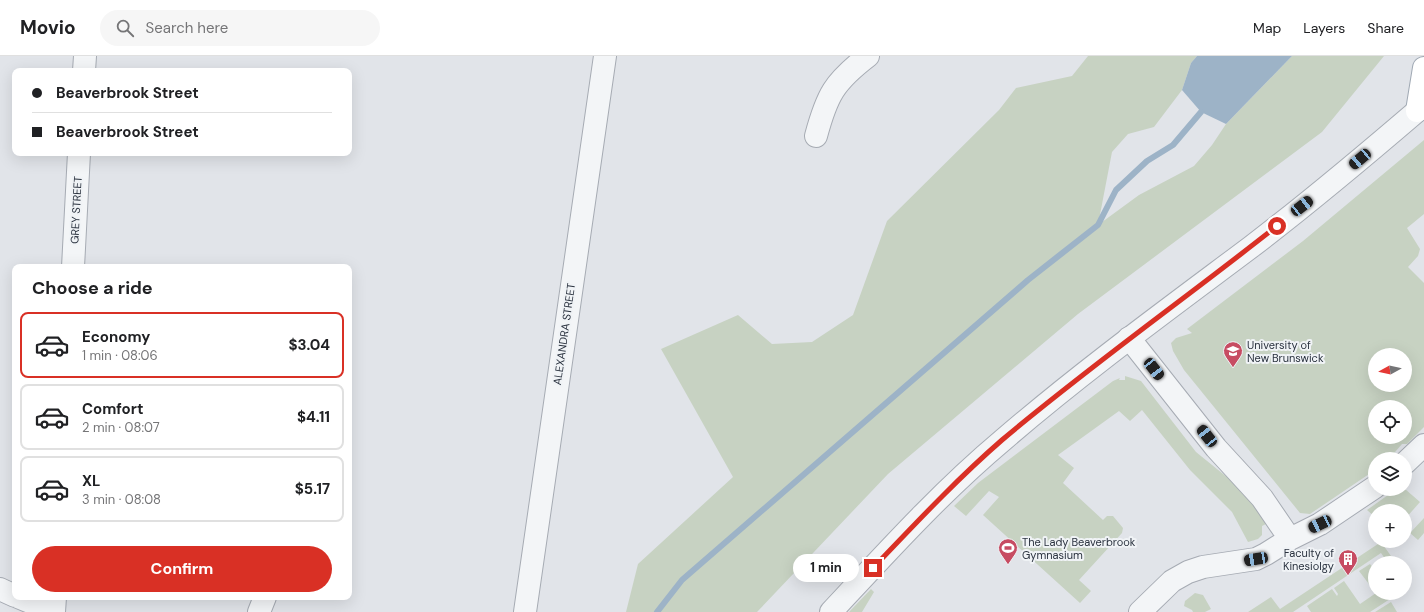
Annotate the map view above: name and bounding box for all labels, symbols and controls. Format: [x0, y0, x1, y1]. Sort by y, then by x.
search box [100, 10, 380, 46]
text: Movio [20, 15, 76, 40]
icon: search [114, 17, 136, 39]
text: Search here [146, 18, 228, 38]
text: Map [1253, 19, 1281, 37]
text: Layers [1303, 19, 1345, 37]
text: Share [1367, 19, 1404, 37]
text: Beaverbrook Street [56, 83, 199, 103]
text: Beaverbrook Street [56, 122, 199, 142]
car [1347, 147, 1373, 171]
street label: GREY STREET [67, 176, 85, 244]
car [1289, 194, 1315, 218]
route start [1268, 217, 1286, 235]
text: Choose a ride [32, 276, 153, 300]
street label: ALEXANDRA STREET [550, 282, 578, 386]
icon: car [34, 327, 70, 363]
text: Economy [82, 327, 150, 347]
text: $3.04 [288, 335, 330, 355]
place label: University of New Brunswick [1247, 338, 1324, 365]
school or university icon: University of New Brunswick [1222, 340, 1244, 368]
text: 1 min · 08:06 [82, 347, 158, 364]
north arrow [1368, 348, 1412, 392]
map controls [1368, 348, 1412, 600]
car [1142, 356, 1166, 382]
icon: car [34, 399, 70, 435]
text: Comfort [82, 399, 143, 419]
button: locate [1368, 400, 1412, 444]
text: $4.11 [297, 407, 330, 427]
text: 2 min · 08:07 [82, 419, 160, 436]
car [1195, 423, 1219, 449]
button: layers [1368, 452, 1412, 496]
icon: car [34, 471, 70, 507]
text: XL [82, 471, 100, 491]
text: $5.17 [295, 479, 330, 499]
text: 3 min · 08:08 [82, 491, 161, 508]
button: + [1368, 504, 1412, 548]
car [1307, 513, 1333, 535]
place label: The Lady Beaverbrook Gymnasium [1022, 535, 1136, 562]
sports icon: The Lady Beaverbrook Gymnasium [997, 537, 1019, 565]
button: Confirm [32, 546, 332, 592]
place label: Faculty of Kinesiolgy [1283, 546, 1334, 573]
building icon: Faculty of Kinesiolgy [1337, 548, 1359, 576]
car [1243, 551, 1269, 567]
callout: 1 min [793, 554, 859, 582]
button: − [1368, 556, 1412, 600]
text: 1 min [810, 559, 842, 576]
route end [864, 559, 882, 577]

